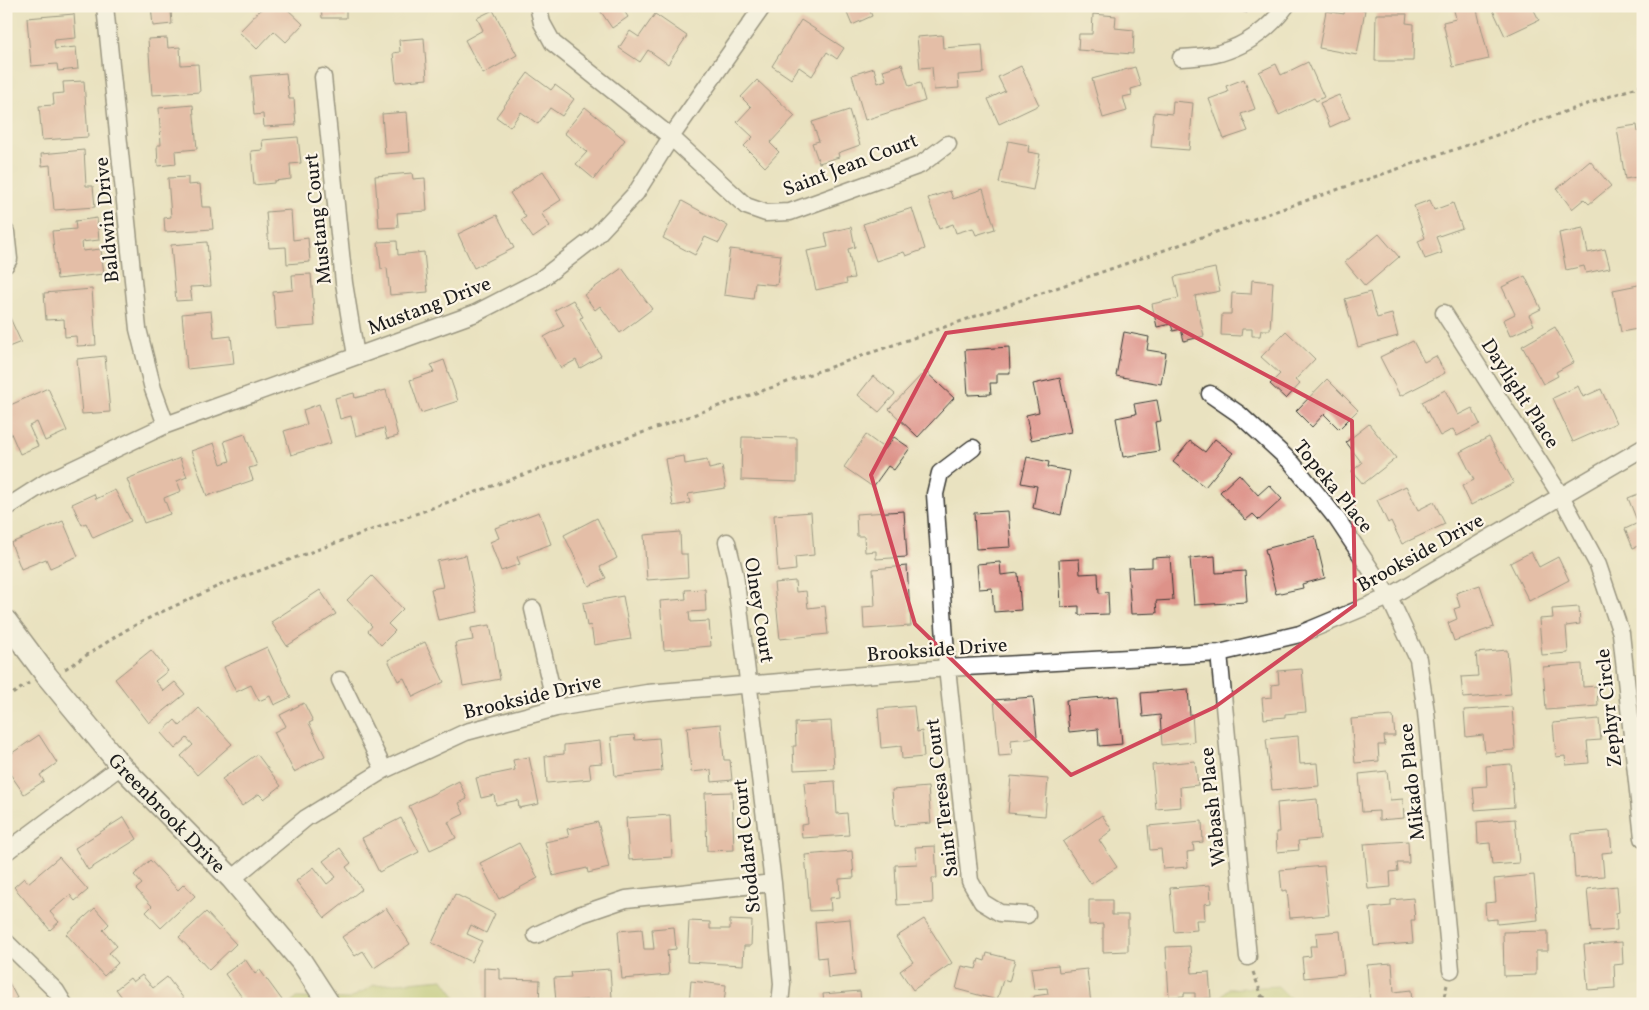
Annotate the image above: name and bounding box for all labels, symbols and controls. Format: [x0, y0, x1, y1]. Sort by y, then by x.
street label: Saint Jean Court [779, 127, 922, 204]
street label: Mustang Court [298, 152, 340, 286]
street label: Baldwin Drive [89, 156, 127, 284]
street label: Mustang Drive [364, 270, 495, 343]
street label: Daylight Place [1473, 334, 1565, 455]
street label: Topeka Place [1286, 435, 1379, 540]
street label: Brookside Drive [1353, 507, 1489, 600]
street label: Olney Court [736, 556, 780, 665]
street label: Brookside Drive [866, 632, 1008, 670]
street label: Zephyr Circle [1590, 647, 1630, 768]
street label: Brookside Drive [461, 668, 604, 727]
street label: Saint Teresa Court [919, 717, 967, 879]
street label: Mikado Place [1393, 722, 1433, 842]
street label: Wabash Place [1194, 746, 1234, 868]
street label: Greenbrook Drive [100, 748, 231, 881]
street label: Stoddard Court [727, 777, 769, 914]

